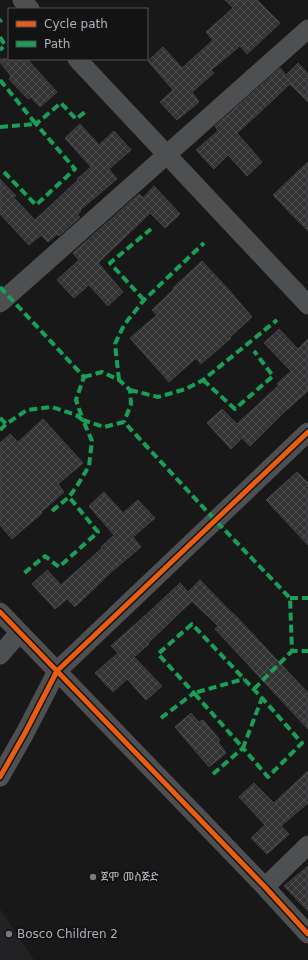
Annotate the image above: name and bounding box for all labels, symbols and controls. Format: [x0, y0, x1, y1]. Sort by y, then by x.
legend [8, 8, 148, 60]
text: Cycle path [44, 17, 108, 31]
text: Path [44, 37, 70, 51]
place label: ጀሞ መስጅድ [101, 870, 159, 884]
marker: ጀሞ መስጅድ [88, 872, 98, 882]
place label: Bosco Children 2 [17, 927, 118, 941]
marker: Bosco Children 2 [4, 929, 14, 939]

